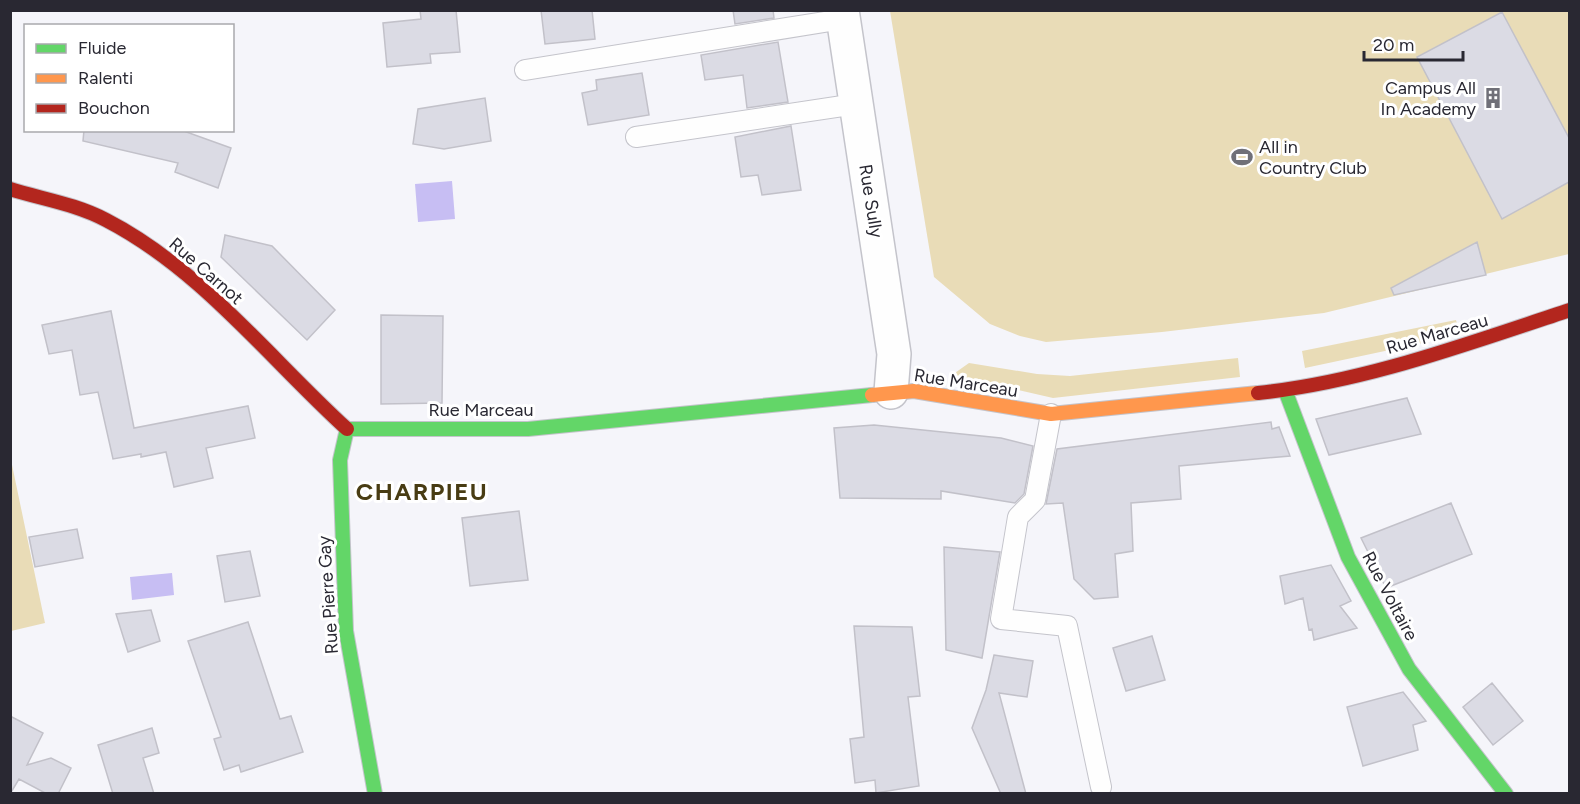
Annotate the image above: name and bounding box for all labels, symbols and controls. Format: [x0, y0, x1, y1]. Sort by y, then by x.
legend [24, 24, 234, 132]
scale bar [1364, 24, 1463, 62]
text: 20 m [1373, 34, 1414, 56]
text: Fluide [78, 37, 127, 59]
text: Ralenti [78, 67, 133, 89]
place label: Campus All In Academy [1381, 77, 1477, 120]
building icon: Campus All In Academy [1481, 86, 1505, 110]
text: Bouchon [78, 97, 150, 119]
place label: All in Country Club [1259, 136, 1367, 179]
sports icon: All in Country Club [1230, 145, 1254, 169]
street label: Rue Sully [854, 163, 888, 240]
street label: Rue Carnot [164, 233, 248, 309]
street label: Rue Marceau [1384, 309, 1490, 359]
street label: Rue Marceau [912, 364, 1020, 402]
street label: Rue Marceau [429, 399, 533, 421]
district label: CHARPIEU [356, 477, 488, 506]
street label: Rue Pierre Gay [313, 535, 343, 655]
street label: Rue Voltaire [1357, 548, 1423, 644]

